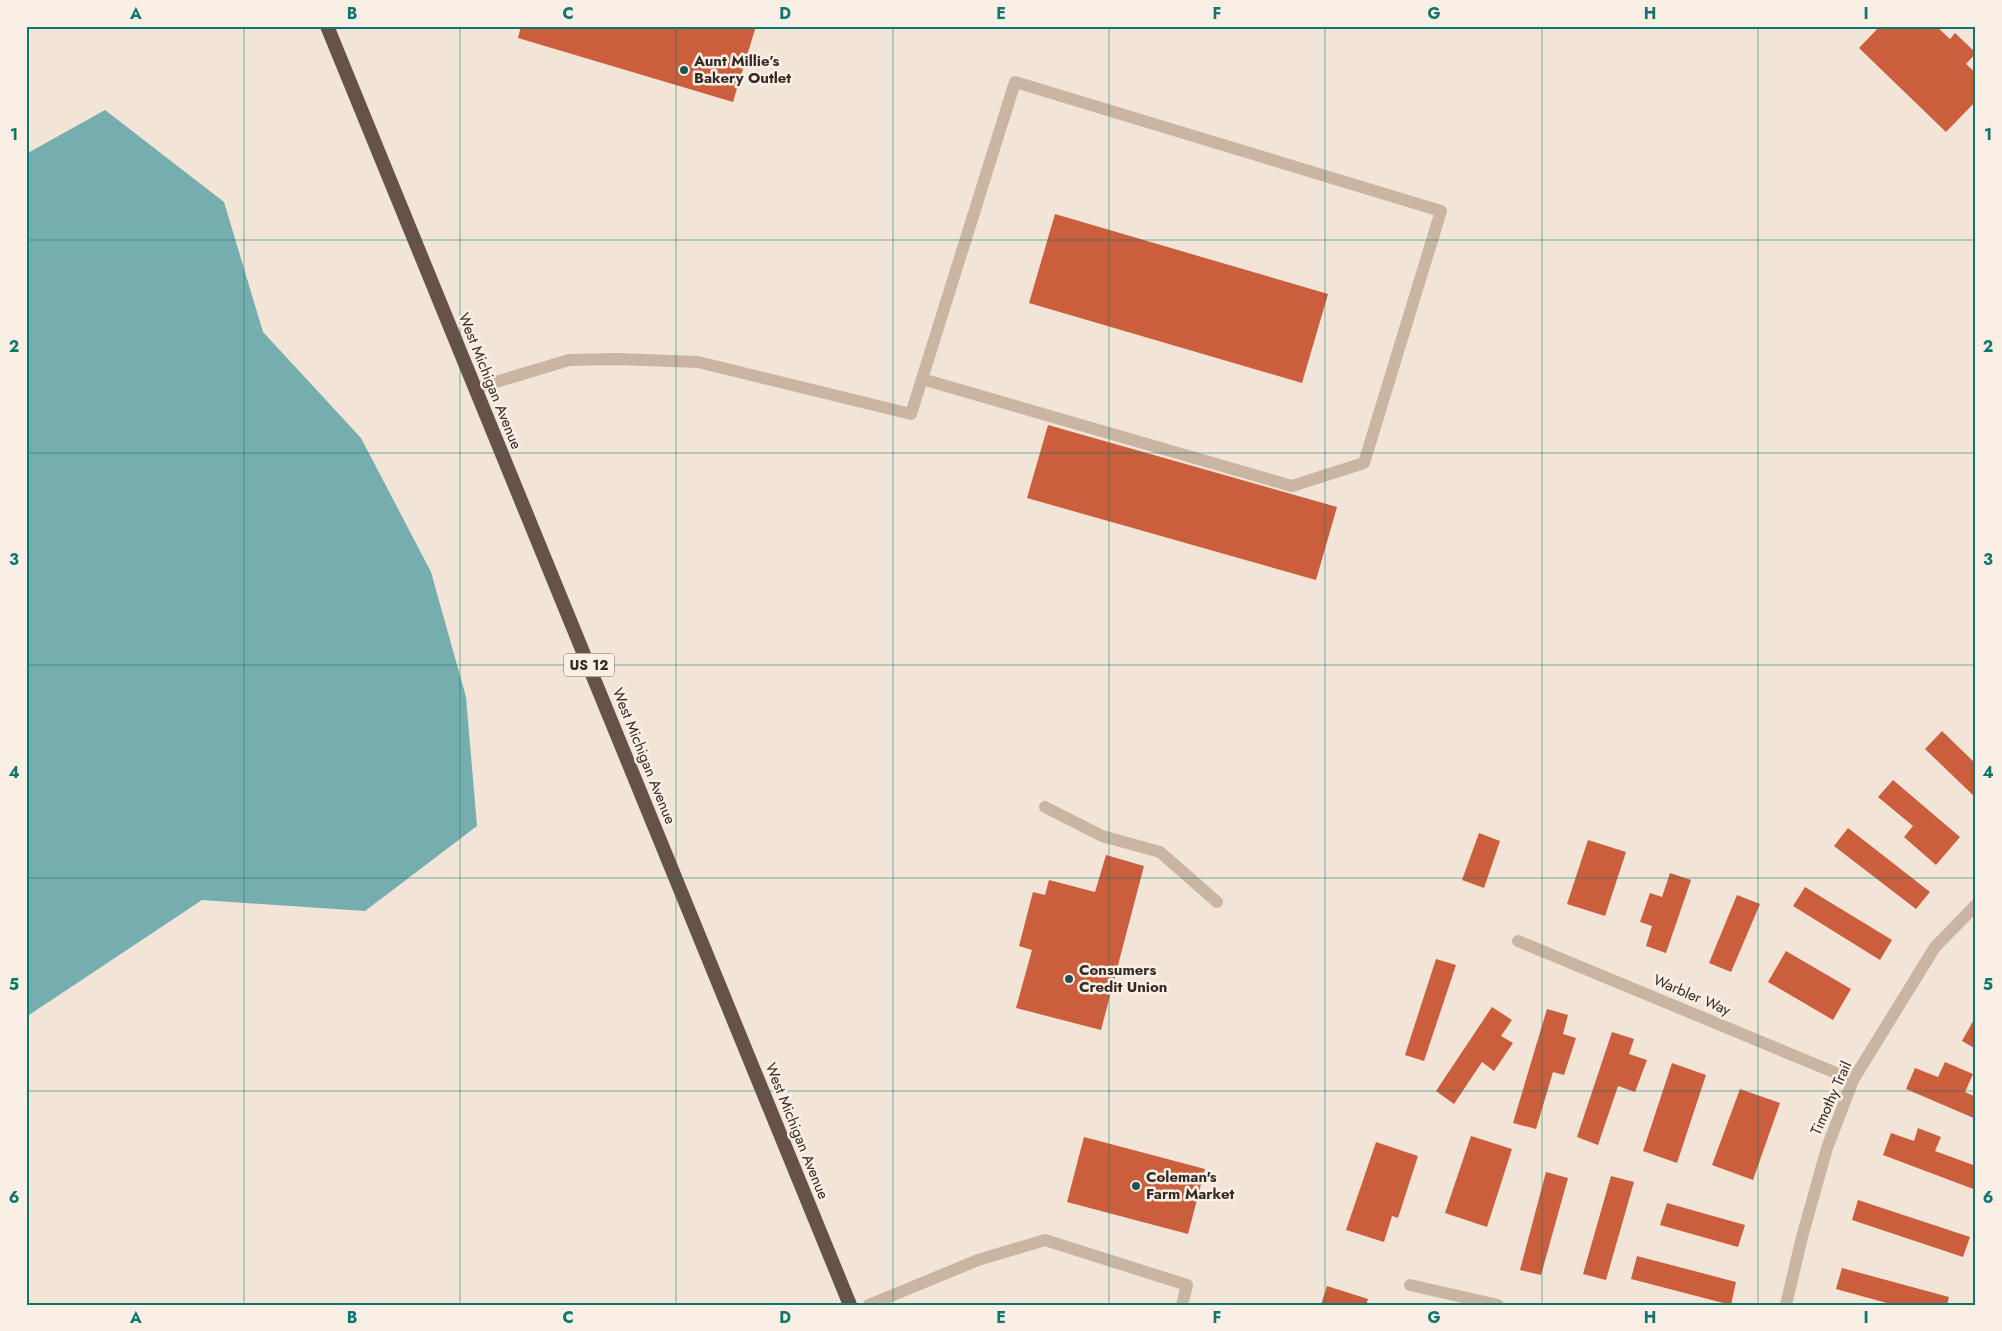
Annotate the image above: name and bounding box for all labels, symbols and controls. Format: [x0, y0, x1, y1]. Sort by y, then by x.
text: A [129, 2, 142, 25]
text: B [347, 2, 357, 25]
text: C [562, 2, 574, 25]
text: D [779, 2, 791, 25]
text: E [996, 2, 1006, 25]
text: F [1213, 2, 1221, 25]
text: G [1427, 2, 1441, 25]
text: H [1644, 2, 1656, 25]
text: I [1863, 2, 1869, 25]
place label: Aunt Millie’s Bakery Outlet [693, 50, 791, 89]
marker: Aunt Millie’s Bakery Outlet [678, 64, 690, 76]
text: 1 [10, 123, 18, 146]
text: 1 [1984, 123, 1992, 146]
street label: West Michigan Avenue [453, 309, 528, 453]
text: 2 [9, 335, 19, 358]
text: 2 [1983, 335, 1993, 358]
text: 3 [9, 548, 19, 571]
text: 3 [1983, 548, 1993, 571]
road number: US 12 [564, 654, 614, 676]
street label: West Michigan Avenue [607, 684, 682, 828]
text: 4 [8, 761, 20, 784]
text: 4 [1982, 761, 1994, 784]
place label: Consumers Credit Union [1079, 959, 1167, 998]
street label: Warbler Way [1650, 969, 1734, 1021]
text: 5 [9, 973, 19, 996]
marker: Consumers Credit Union [1063, 973, 1075, 985]
text: 5 [1983, 973, 1993, 996]
street label: Timothy Trail [1805, 1058, 1857, 1138]
street label: West Michigan Avenue [760, 1059, 835, 1203]
place label: Coleman's Farm Market [1146, 1166, 1235, 1205]
marker: Coleman's Farm Market [1130, 1180, 1142, 1192]
text: 6 [9, 1186, 19, 1209]
text: 6 [1983, 1186, 1993, 1209]
text: A [129, 1306, 142, 1329]
text: B [347, 1306, 357, 1329]
text: C [562, 1306, 574, 1329]
text: D [779, 1306, 791, 1329]
text: E [996, 1306, 1006, 1329]
text: F [1213, 1306, 1221, 1329]
text: G [1427, 1306, 1441, 1329]
text: H [1644, 1306, 1656, 1329]
text: I [1863, 1306, 1869, 1329]

